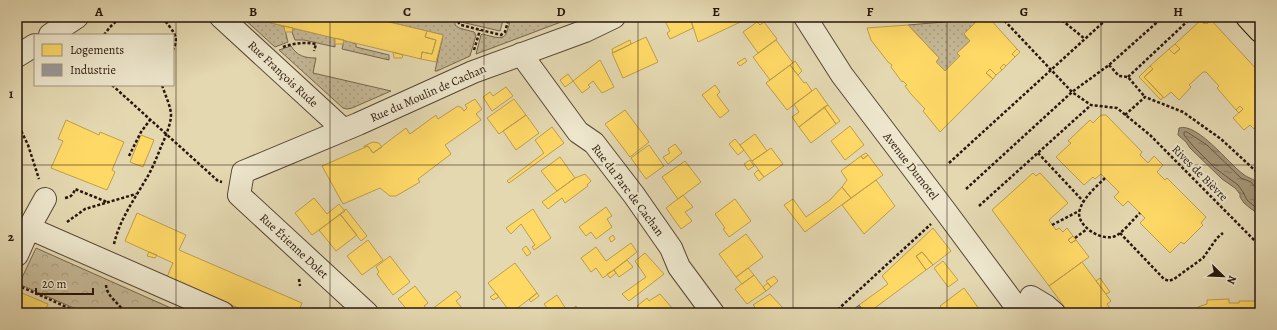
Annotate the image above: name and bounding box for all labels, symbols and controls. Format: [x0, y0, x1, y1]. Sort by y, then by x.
text: A [94, 3, 104, 20]
text: B [249, 3, 257, 20]
text: C [403, 3, 411, 20]
text: D [556, 3, 566, 20]
text: E [712, 3, 720, 20]
text: F [867, 3, 874, 20]
text: G [1020, 3, 1028, 20]
text: H [1173, 3, 1183, 20]
legend [34, 34, 174, 86]
street label: Rue François Rude [244, 37, 322, 111]
text: Logements [70, 42, 124, 58]
street label: Rue du Moulin de Cachan [368, 60, 489, 126]
text: Industrie [70, 62, 116, 78]
text: 1 [9, 85, 14, 102]
street label: Avenue Dumotel [879, 128, 942, 203]
street label: Rue du Parc de Cachan [588, 141, 668, 240]
street label: Rives de Bièvre [1168, 141, 1232, 205]
street label: Rue Étienne Dolet [256, 210, 332, 282]
text: 2 [8, 228, 15, 245]
north arrow [1203, 256, 1243, 296]
scale bar [36, 270, 93, 296]
text: N [1223, 273, 1240, 286]
text: 20 m [42, 276, 66, 292]

